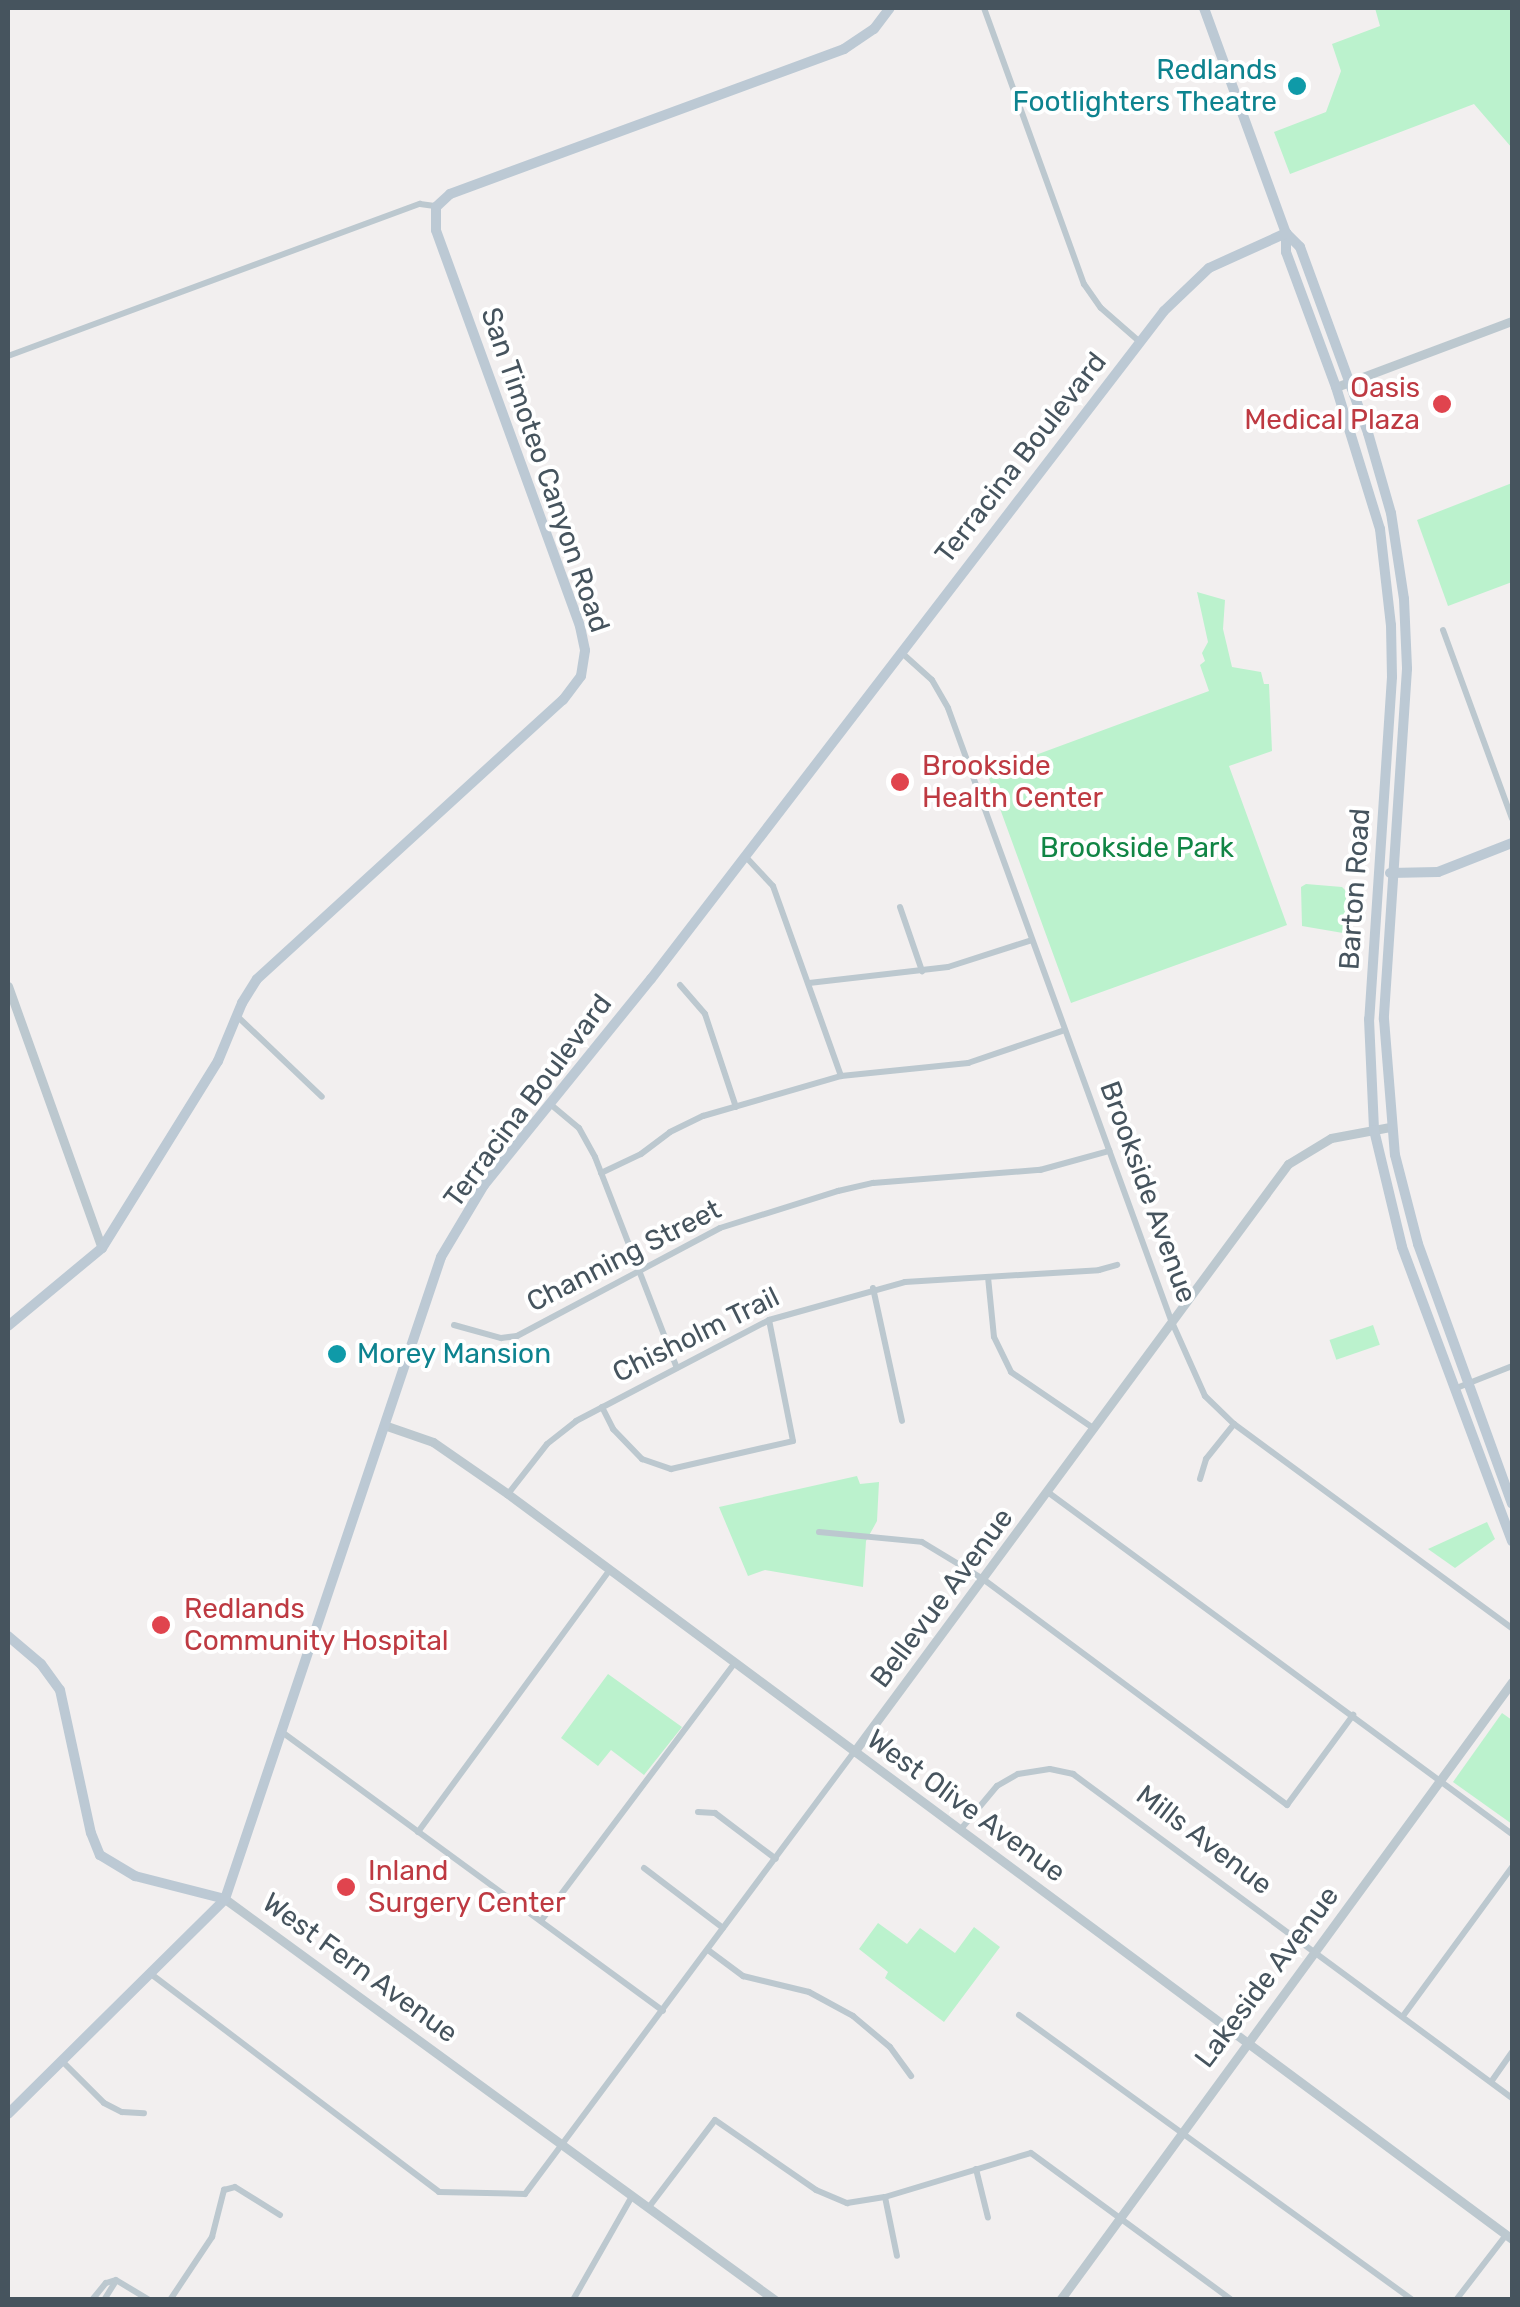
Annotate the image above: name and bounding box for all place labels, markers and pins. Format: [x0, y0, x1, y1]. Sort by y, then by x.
place label: Redlands Footlighters Theatre [1012, 53, 1277, 119]
marker: Redlands Footlighters Theatre [1286, 75, 1308, 97]
place label: Oasis Medical Plaza [1244, 371, 1420, 437]
marker: Oasis Medical Plaza [1429, 391, 1455, 417]
place label: Brookside Health Center [922, 749, 1103, 815]
marker: Brookside Health Center [887, 769, 913, 795]
place label: Morey Mansion [357, 1337, 552, 1371]
marker: Morey Mansion [326, 1343, 348, 1365]
place label: Redlands Community Hospital [184, 1592, 449, 1658]
marker: Redlands Community Hospital [148, 1612, 174, 1638]
place label: Inland Surgery Center [368, 1854, 566, 1920]
marker: Inland Surgery Center [333, 1874, 359, 1900]

